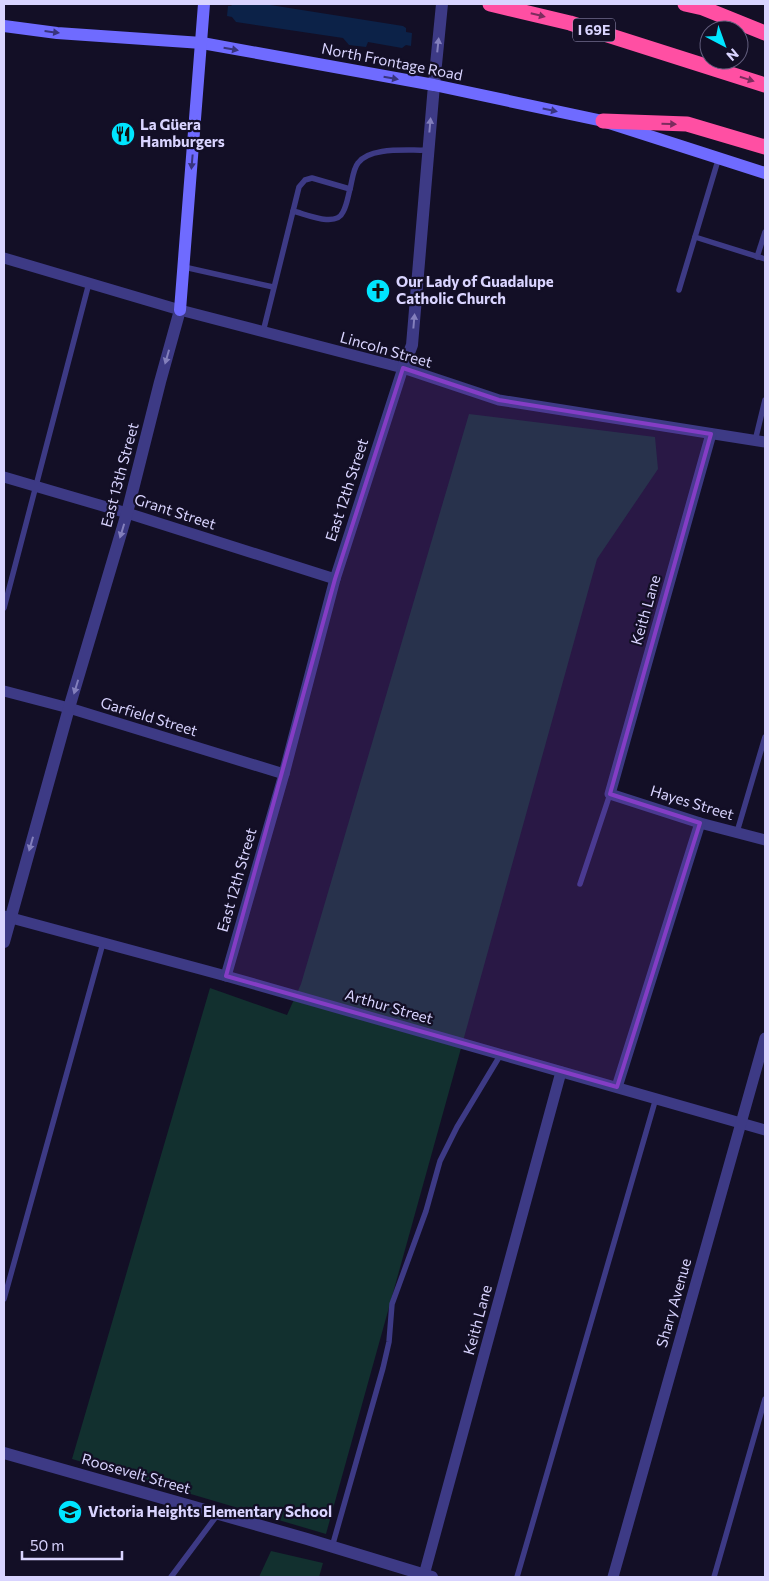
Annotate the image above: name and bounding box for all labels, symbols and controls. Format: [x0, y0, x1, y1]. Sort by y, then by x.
one-way arrow [530, 11, 545, 19]
road number: I 69E [573, 18, 615, 42]
north arrow [699, 20, 749, 70]
one-way arrow [44, 28, 60, 36]
one-way arrow [434, 36, 442, 52]
street label: North Frontage Road [320, 39, 464, 84]
one-way arrow [224, 45, 240, 53]
text: N [723, 45, 742, 65]
one-way arrow [383, 74, 399, 82]
one-way arrow [740, 76, 755, 84]
one-way arrow [543, 106, 558, 114]
place label: La Güera Hamburgers [140, 115, 225, 150]
one-way arrow [427, 116, 435, 132]
one-way arrow [661, 120, 677, 128]
restaurant icon: La Güera Hamburgers [110, 121, 136, 147]
one-way arrow [188, 154, 196, 170]
place label: Our Lady of Guadalupe Catholic Church [396, 272, 554, 307]
church icon: Our Lady of Guadalupe Catholic Church [365, 278, 391, 304]
one-way arrow [410, 313, 418, 329]
street label: Lincoln Street [338, 327, 434, 371]
one-way arrow [163, 350, 171, 365]
street label: East 13th Street [96, 420, 142, 529]
street label: East 12th Street [321, 436, 371, 544]
street label: Grant Street [132, 489, 218, 533]
one-way arrow [117, 524, 125, 539]
street label: Keith Lane [626, 573, 664, 647]
one-way arrow [71, 680, 79, 695]
street label: Garfield Street [99, 693, 200, 739]
street label: Hayes Street [648, 781, 736, 823]
street label: East 12th Street [213, 826, 259, 934]
one-way arrow [27, 836, 35, 851]
street label: Arthur Street [343, 985, 435, 1027]
street label: Shary Avenue [652, 1256, 694, 1349]
street label: Keith Lane [459, 1283, 495, 1357]
street label: Roosevelt Street [80, 1449, 193, 1497]
school or university icon: Victoria Heights Elementary School [57, 1499, 83, 1525]
place label: Victoria Heights Elementary School [88, 1502, 332, 1520]
scale bar [22, 1528, 122, 1560]
text: 50 m [30, 1536, 64, 1554]

